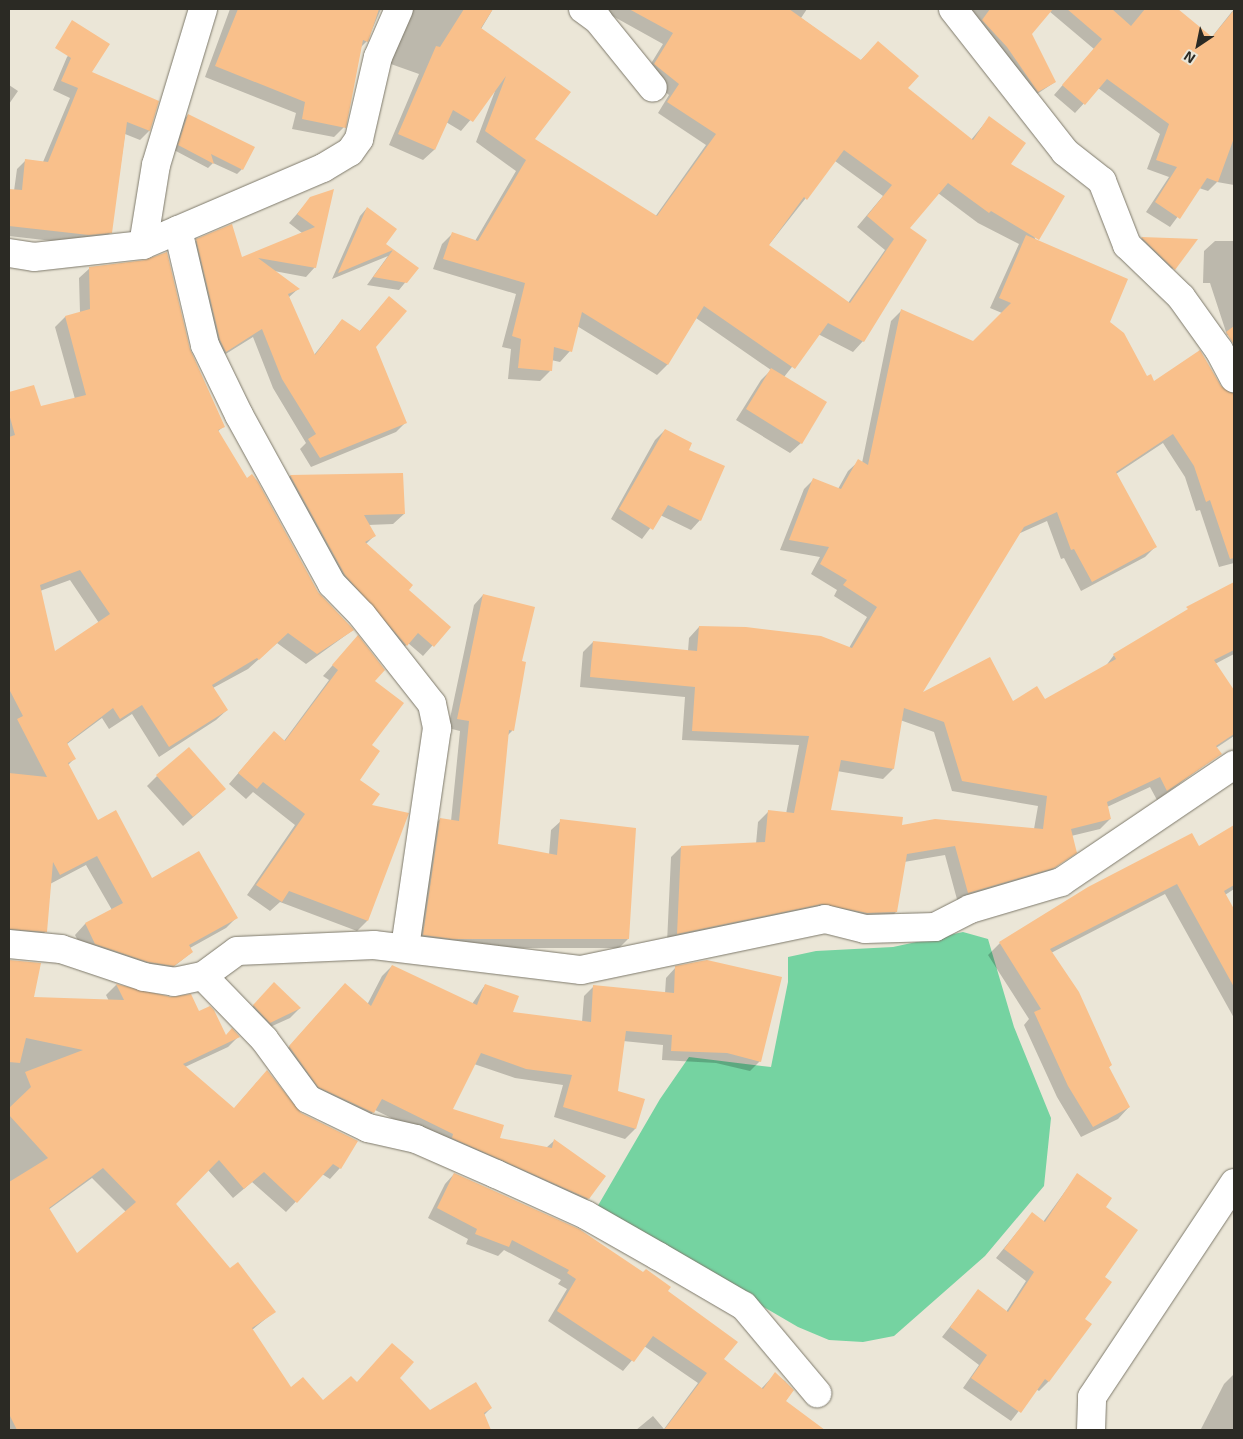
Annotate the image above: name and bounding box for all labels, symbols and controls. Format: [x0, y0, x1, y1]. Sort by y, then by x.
north arrow [1173, 20, 1223, 70]
text: N [1180, 48, 1198, 68]

